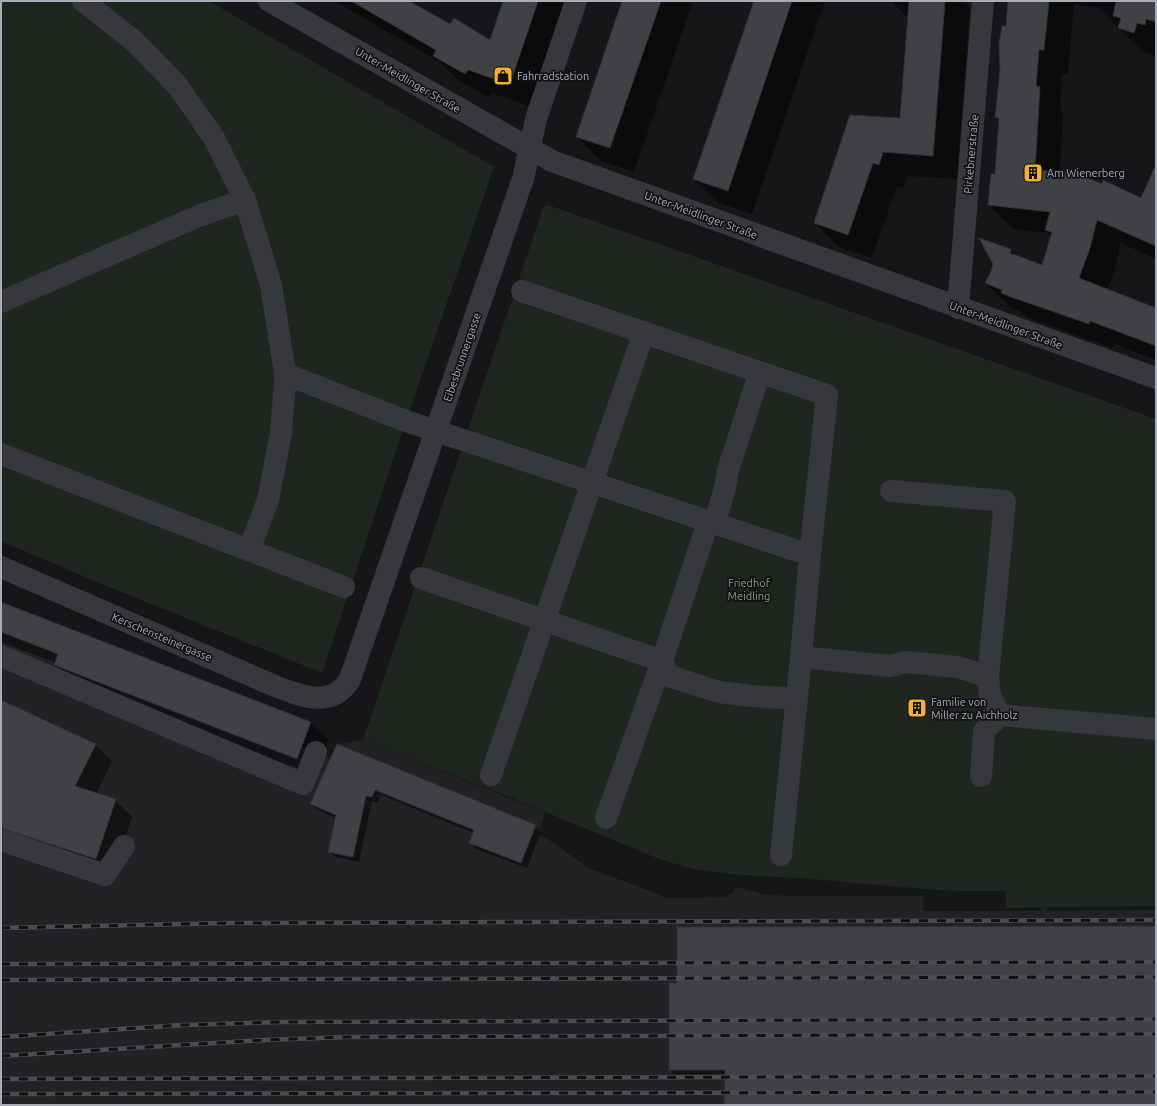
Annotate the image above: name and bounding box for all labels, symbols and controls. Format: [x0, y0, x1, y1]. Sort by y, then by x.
street label: Unter-Meidlinger Straße [353, 45, 463, 115]
shop icon: Fahrradstation [492, 65, 514, 87]
place label: Fahrradstation [517, 70, 589, 82]
street label: Pirkebnerstraße [962, 114, 980, 194]
building icon: Am Wienerberg [1022, 162, 1044, 184]
place label: Am Wienerberg [1047, 167, 1125, 179]
street label: Unter-Meidlinger Straße [643, 189, 759, 241]
street label: Unter-Meidlinger Straße [948, 299, 1064, 351]
street label: Eibesbrunnergasse [441, 311, 483, 403]
park label: Friedhof Meidling [728, 577, 771, 602]
street label: Kerschensteinergasse [110, 611, 214, 663]
place label: Familie von Miller zu Aichholz [931, 696, 1018, 721]
building icon: Familie von Miller zu Aichholz [906, 697, 928, 719]

